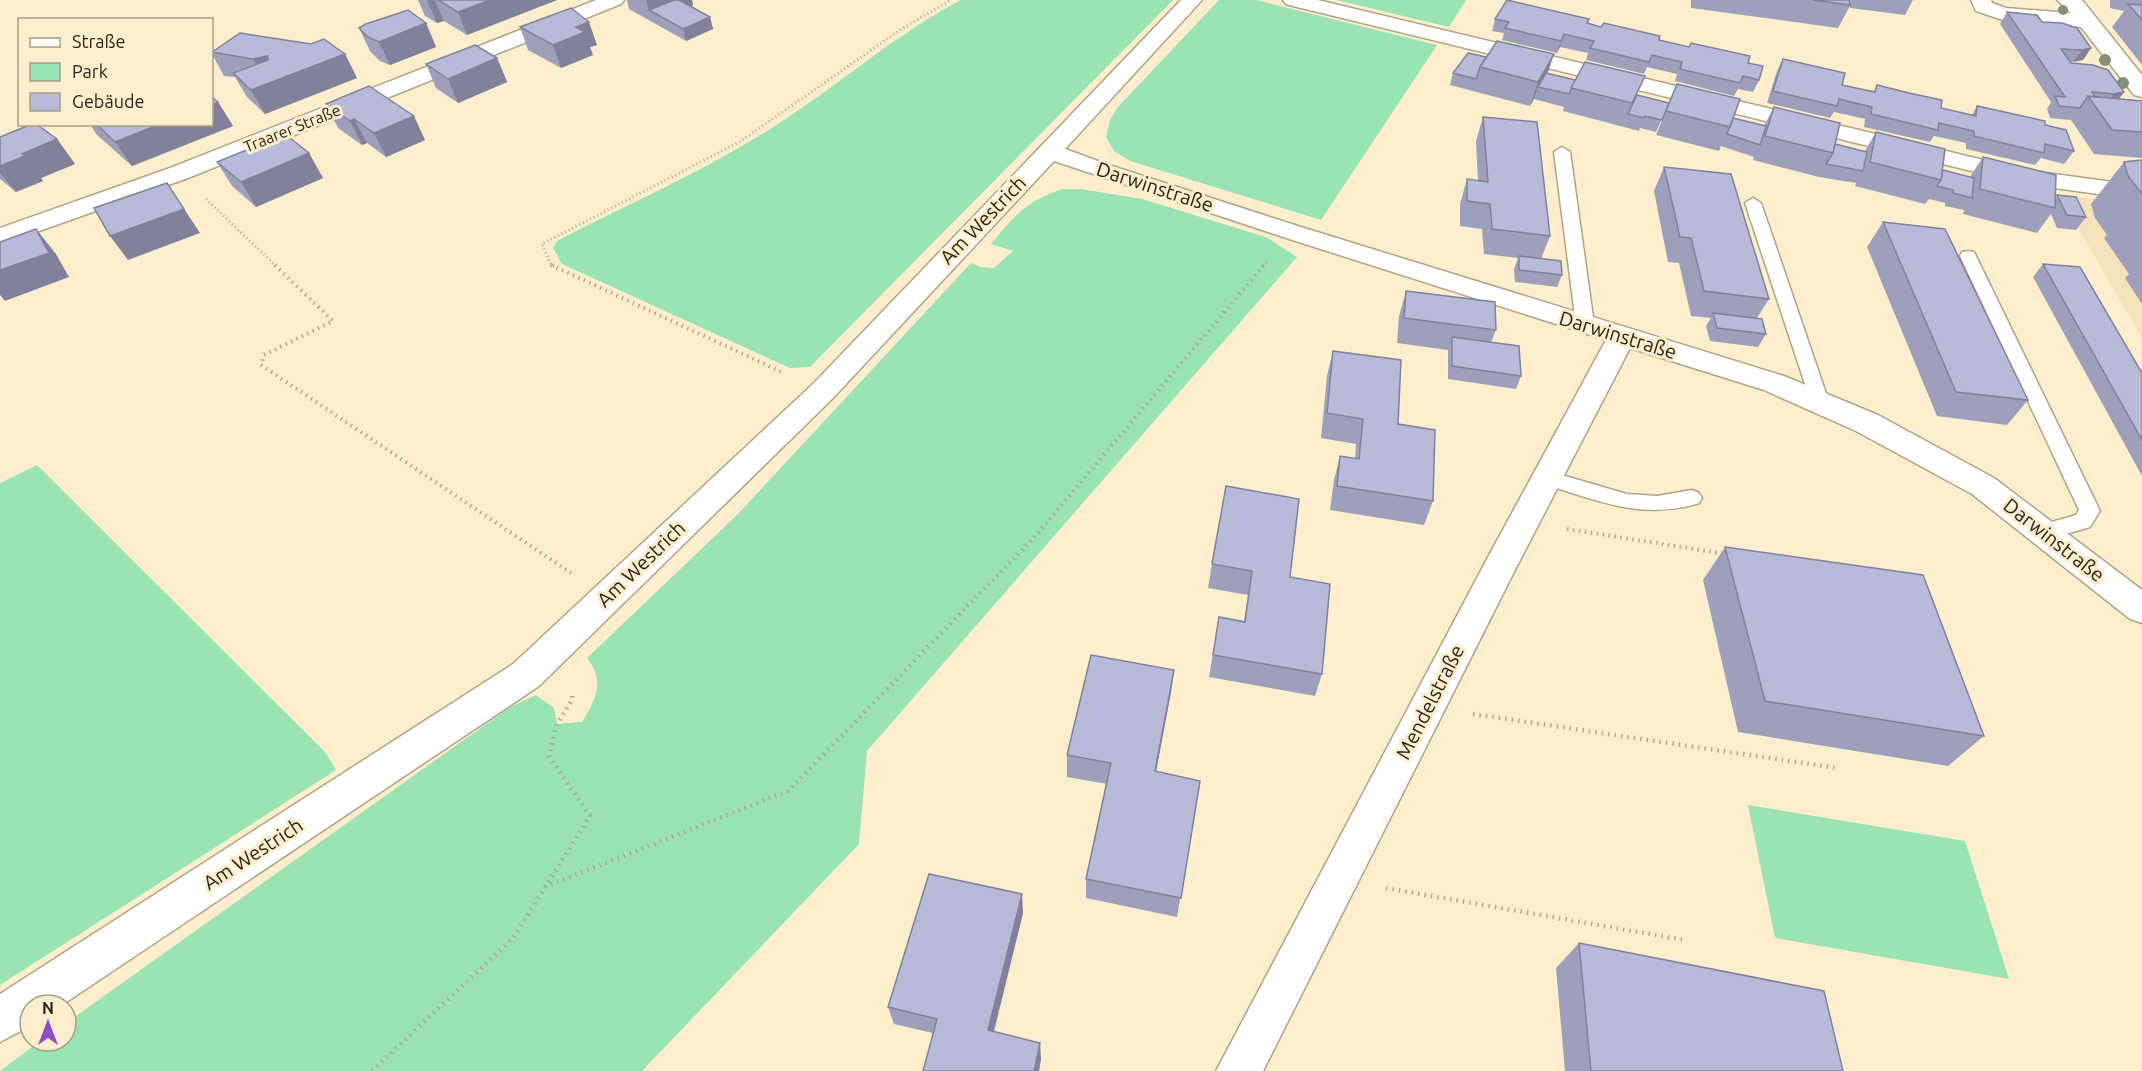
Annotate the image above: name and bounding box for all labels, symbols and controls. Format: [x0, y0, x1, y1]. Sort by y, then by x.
legend [18, 18, 213, 126]
text: Straße [72, 31, 125, 51]
text: Park [72, 61, 108, 81]
text: Gebäude [72, 91, 144, 111]
street label: Traarer Straße [241, 100, 343, 156]
street label: Darwinstraße [1094, 157, 1217, 216]
street label: Am Westrich [935, 171, 1030, 269]
street label: Darwinstraße [1557, 306, 1680, 363]
street label: Darwinstraße [1999, 493, 2109, 586]
street label: Am Westrich [592, 516, 690, 611]
street label: Mendelstraße [1391, 641, 1468, 763]
street label: Am Westrich [199, 813, 307, 894]
north arrow [18, 993, 78, 1053]
text: N [42, 999, 54, 1017]

